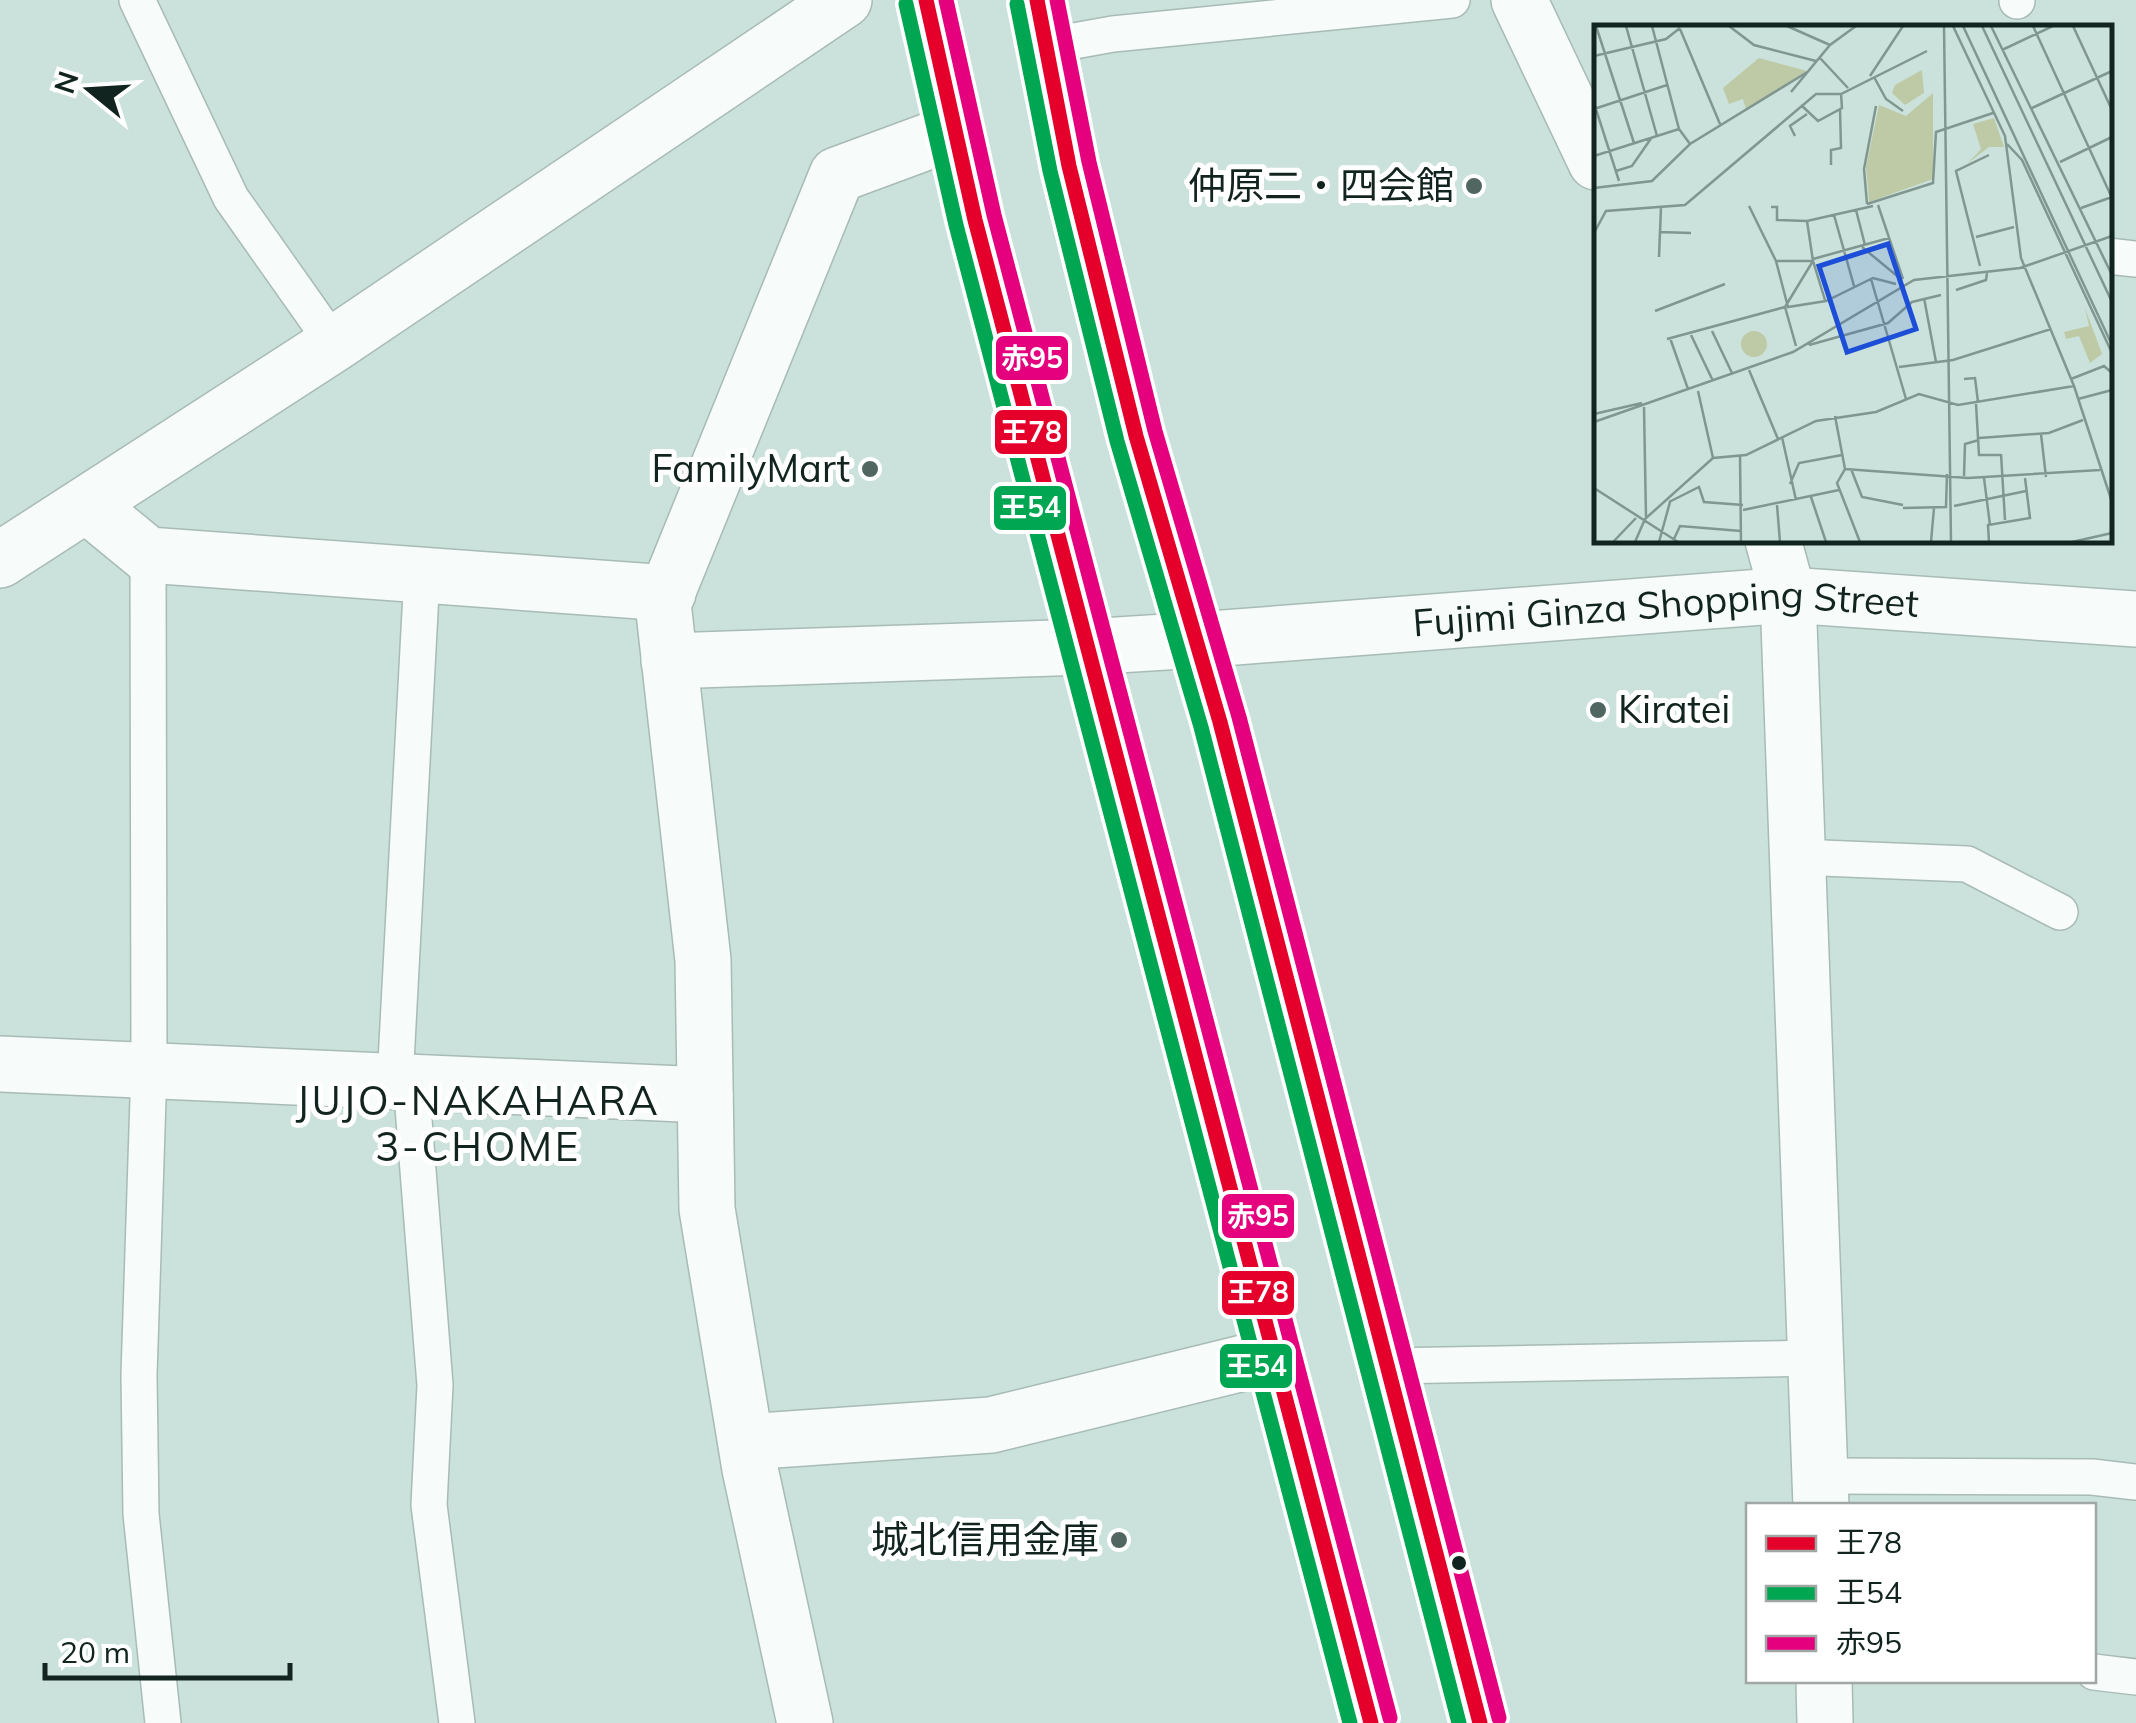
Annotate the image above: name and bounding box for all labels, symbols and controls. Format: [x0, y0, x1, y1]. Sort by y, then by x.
inset map [1594, 25, 2111, 542]
north arrow [40, 40, 140, 140]
text: N [46, 67, 86, 98]
place label: 仲原二・四会館 [1188, 161, 1454, 209]
marker: 仲原二・四会館 [1463, 175, 1485, 197]
line badge: 赤95 [994, 334, 1070, 382]
text: 赤95 [1001, 340, 1063, 375]
line badge: 王78 [993, 408, 1069, 456]
text: 王78 [1000, 414, 1062, 449]
place label: FamilyMart [651, 444, 850, 492]
marker: FamilyMart [859, 458, 881, 480]
line badge: 王54 [992, 484, 1068, 532]
text: 王54 [999, 489, 1061, 524]
street label: Fujimi Ginza Shopping Street [1411, 570, 1920, 647]
place label: Kiratei [1618, 685, 1730, 733]
marker: Kiratei [1587, 699, 1609, 721]
district label: JUJO-NAKAHARA 3-CHOME [296, 1075, 660, 1171]
line badge: 赤95 [1220, 1192, 1296, 1240]
text: 赤95 [1227, 1198, 1289, 1233]
line badge: 王78 [1220, 1269, 1296, 1317]
text: 王78 [1227, 1274, 1289, 1309]
line badge: 王54 [1218, 1342, 1294, 1390]
text: 王54 [1225, 1348, 1287, 1383]
legend [1746, 1503, 2096, 1683]
place label: 城北信用金庫 [871, 1515, 1099, 1563]
text: 王78 [1836, 1523, 1902, 1561]
marker: 城北信用金庫 [1108, 1529, 1130, 1551]
unlabelled marker [1449, 1553, 1469, 1573]
text: 王54 [1836, 1573, 1902, 1611]
scale bar [45, 1618, 290, 1680]
text: 赤95 [1836, 1623, 1902, 1661]
text: 20 m [60, 1633, 130, 1671]

